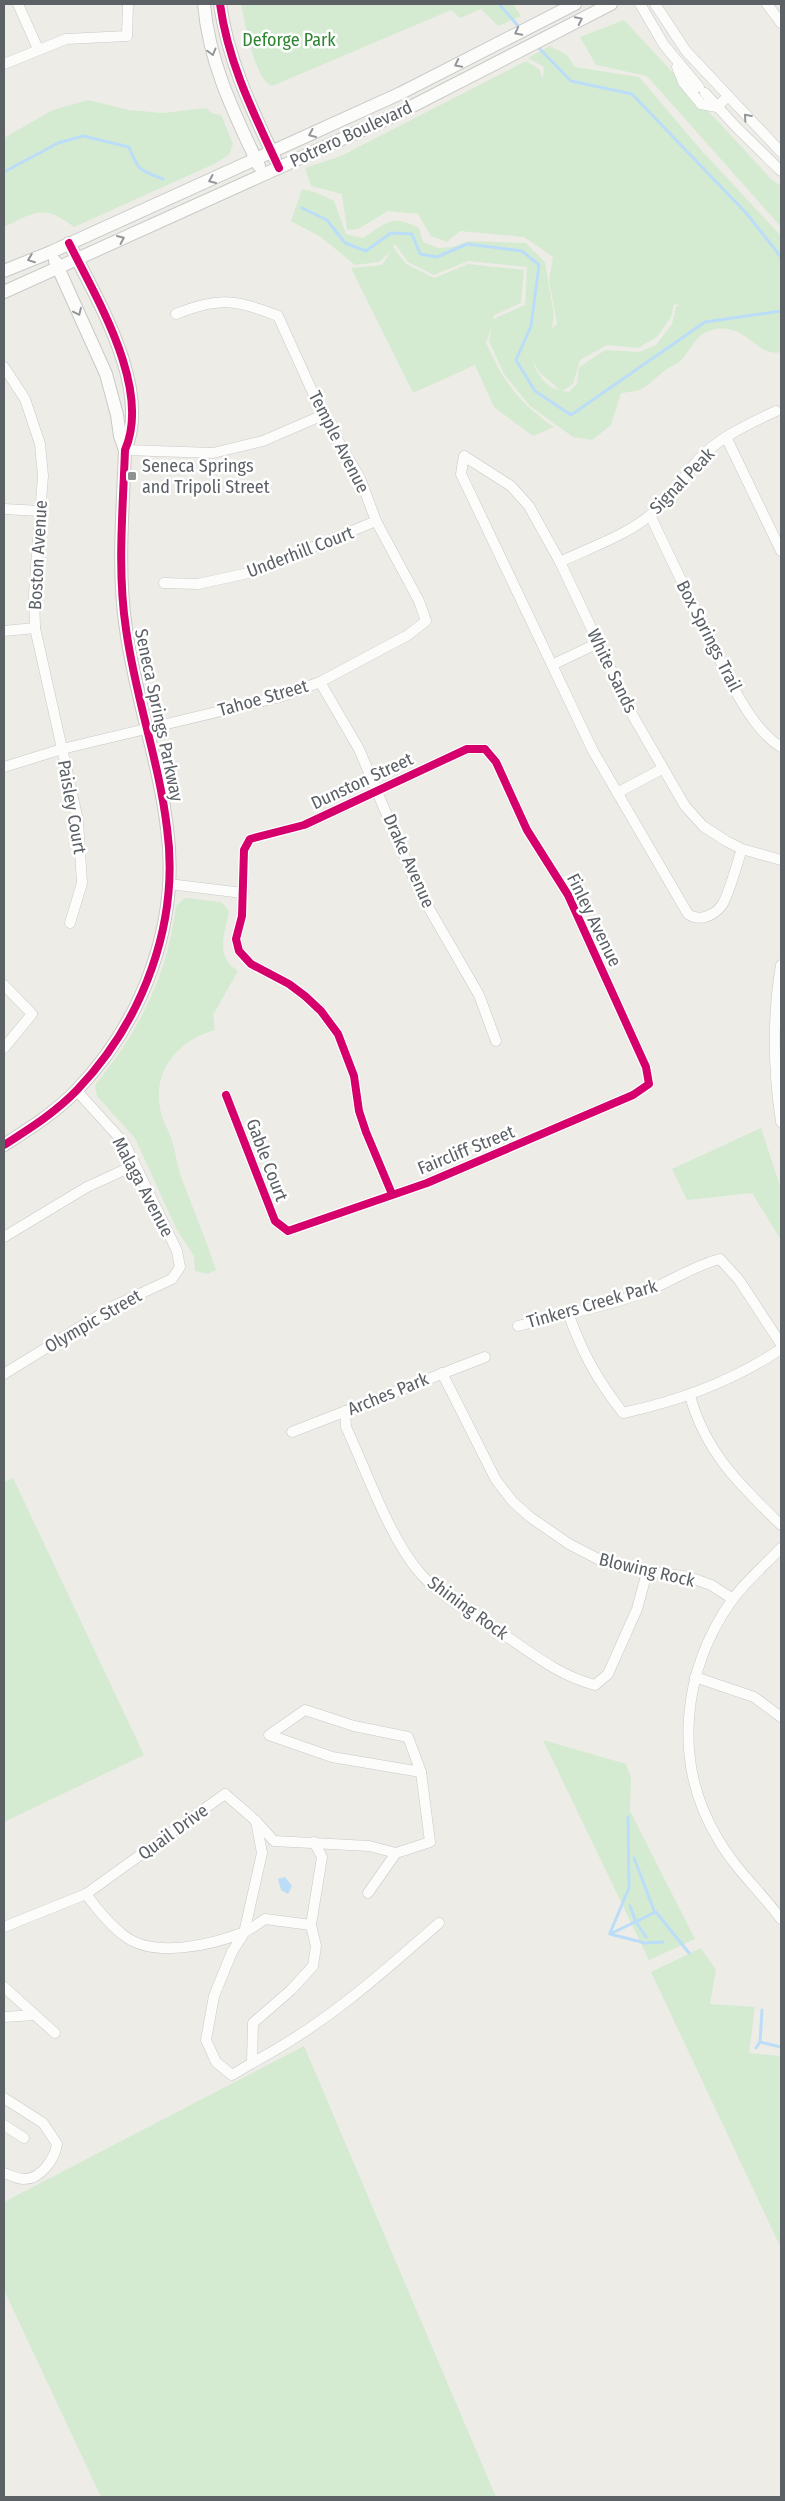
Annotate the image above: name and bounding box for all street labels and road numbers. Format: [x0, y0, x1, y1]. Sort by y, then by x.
street label: Potrero Boulevard [286, 96, 416, 172]
street label: Temple Avenue [304, 387, 374, 497]
street label: Signal Peak [645, 443, 719, 519]
street label: Boston Avenue [24, 499, 52, 610]
street label: Underhill Court [244, 522, 357, 582]
street label: Box Springs Trail [672, 577, 747, 696]
street label: White Sands [582, 625, 642, 717]
street label: Seneca Springs Parkway [130, 627, 188, 803]
street label: Tahoe Street [215, 675, 311, 721]
street label: Dunston Street [307, 748, 417, 814]
street label: Paisley Court [53, 758, 91, 856]
street label: Drake Avenue [379, 811, 440, 911]
street label: Finley Avenue [562, 870, 626, 970]
street label: Gable Court [241, 1116, 293, 1204]
street label: Faircliff Street [414, 1121, 518, 1179]
street label: Malaga Avenue [107, 1133, 179, 1241]
street label: Tinkers Creek Park [524, 1275, 660, 1333]
street label: Olympic Street [41, 1284, 145, 1358]
street label: Arches Park [344, 1368, 432, 1420]
street label: Blowing Rock [597, 1548, 698, 1592]
street label: Shining Rock [423, 1571, 513, 1645]
street label: Quail Drive [134, 1799, 212, 1865]

